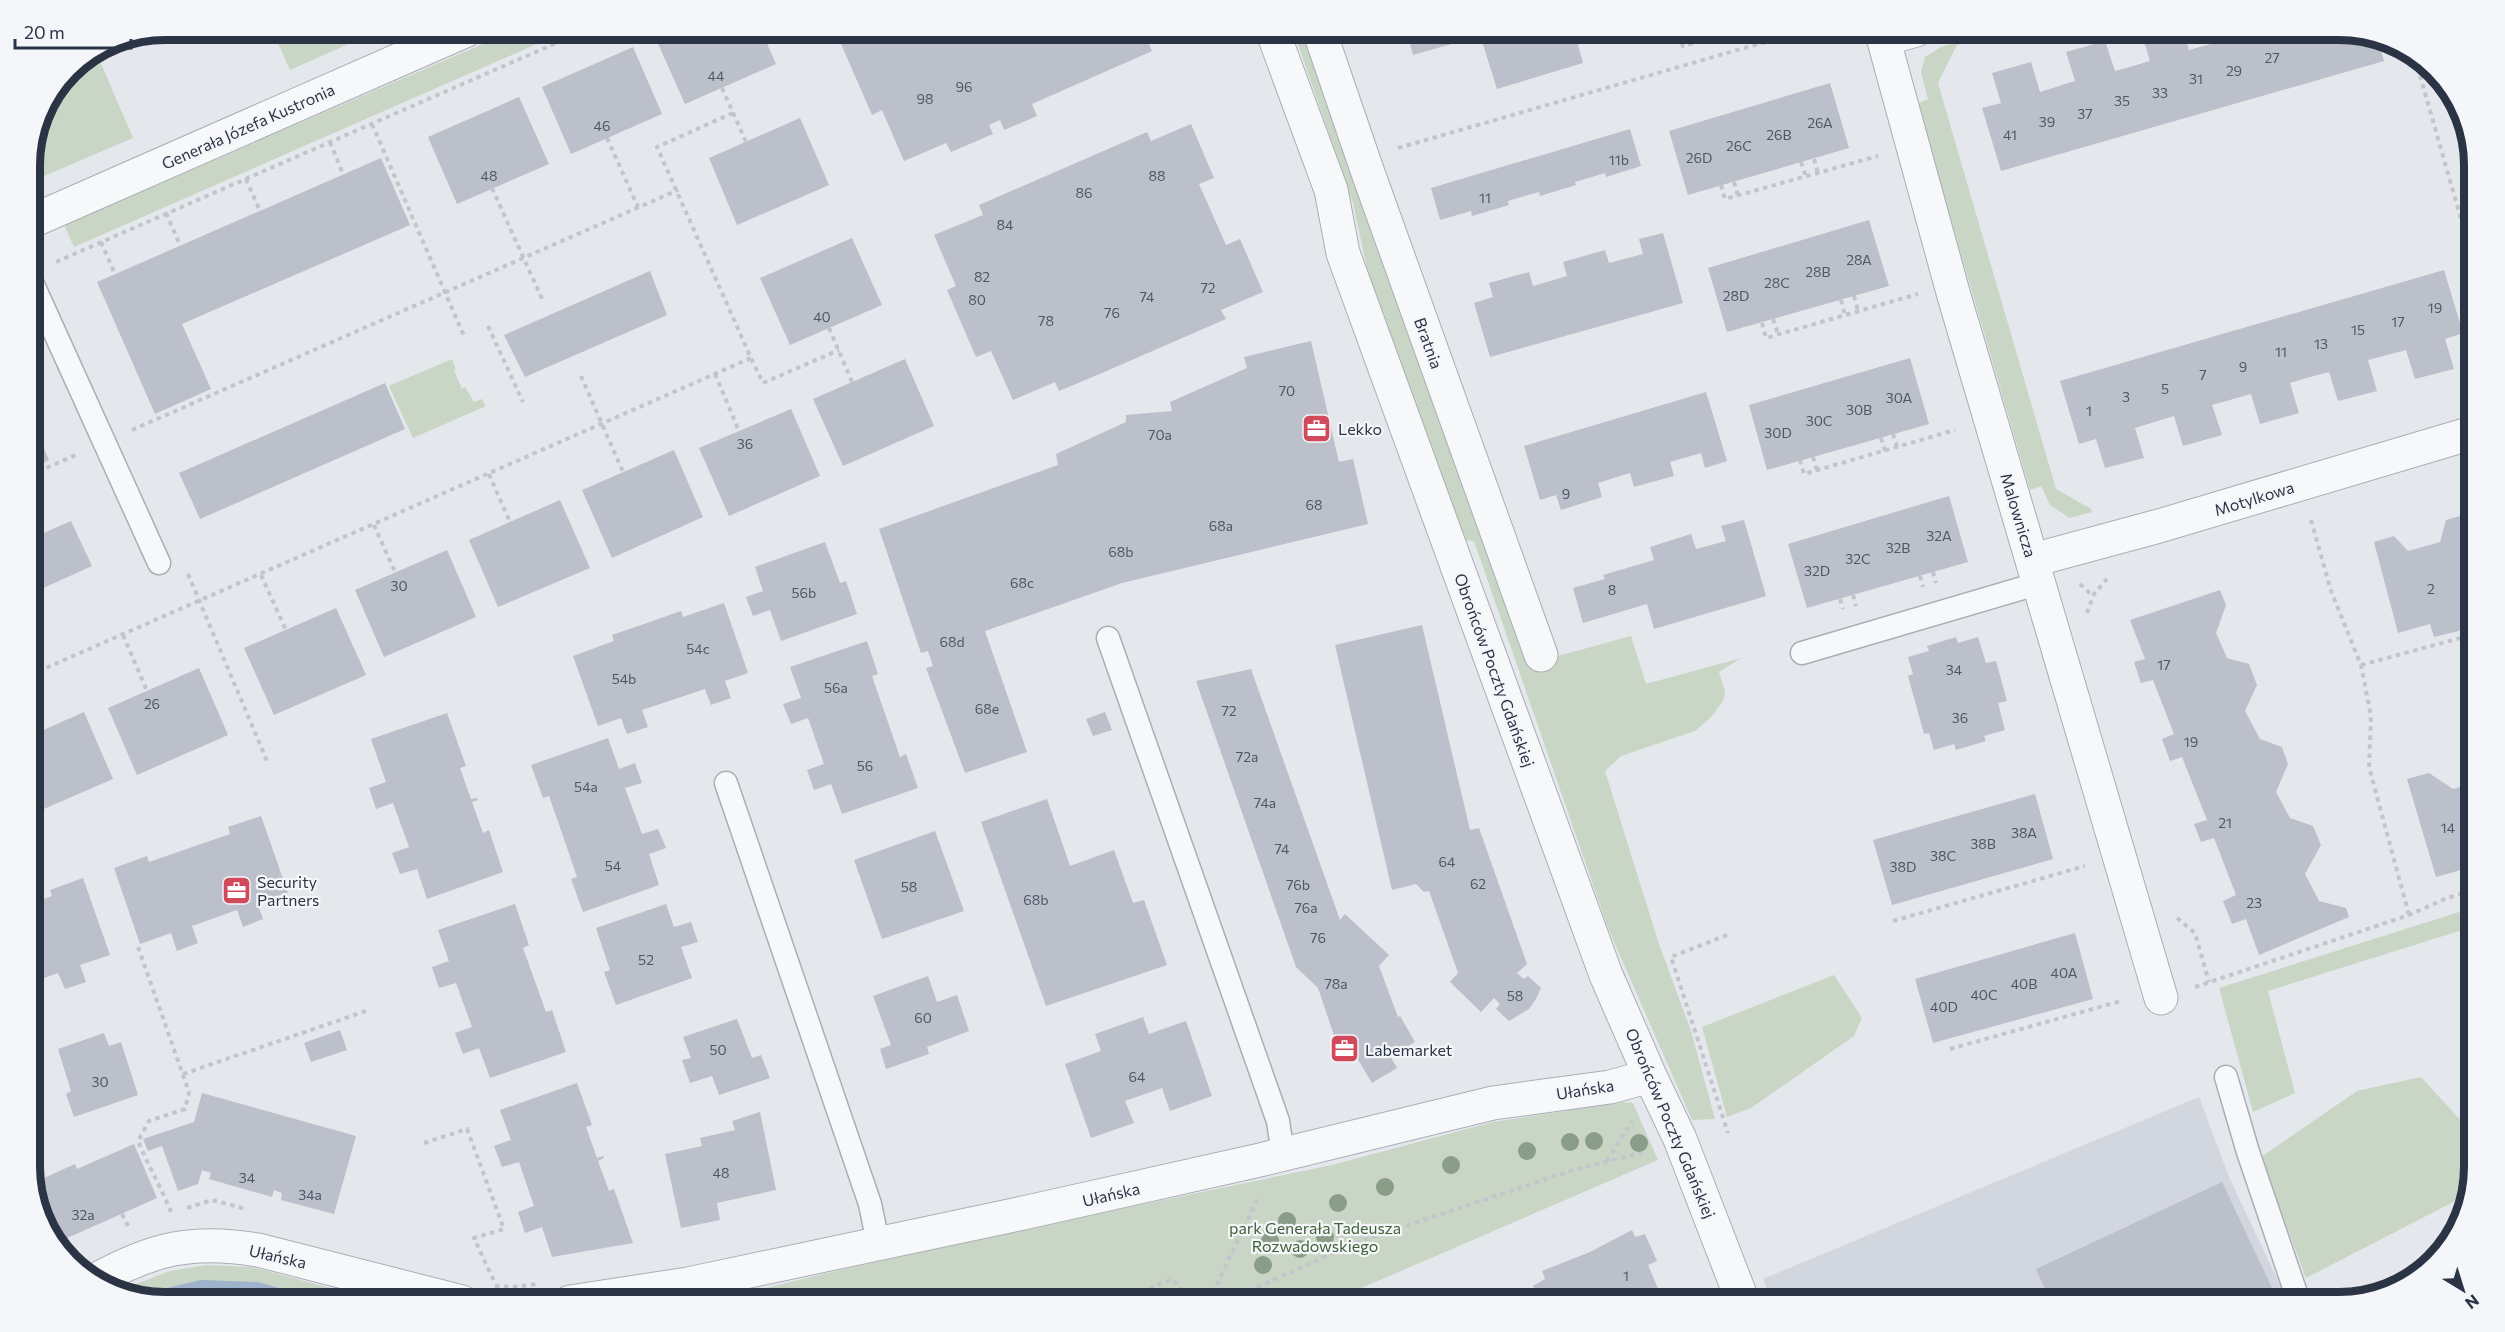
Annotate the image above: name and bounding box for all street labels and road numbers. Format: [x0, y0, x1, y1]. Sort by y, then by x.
street label: Generała Józefa Kustronia [159, 79, 337, 173]
street label: Bratnia [1411, 315, 1447, 371]
street label: Malownicza [1997, 471, 2041, 559]
street label: Motylkowa [2212, 477, 2296, 519]
street label: Obrońców Poczty Gdańskiej [1451, 571, 1539, 769]
street label: Obrońców Poczty Gdańskiej [1622, 1025, 1720, 1221]
street label: Ułańska [1555, 1075, 1615, 1103]
street label: Ułańska [1080, 1178, 1142, 1210]
street label: Ułańska [247, 1240, 309, 1272]

